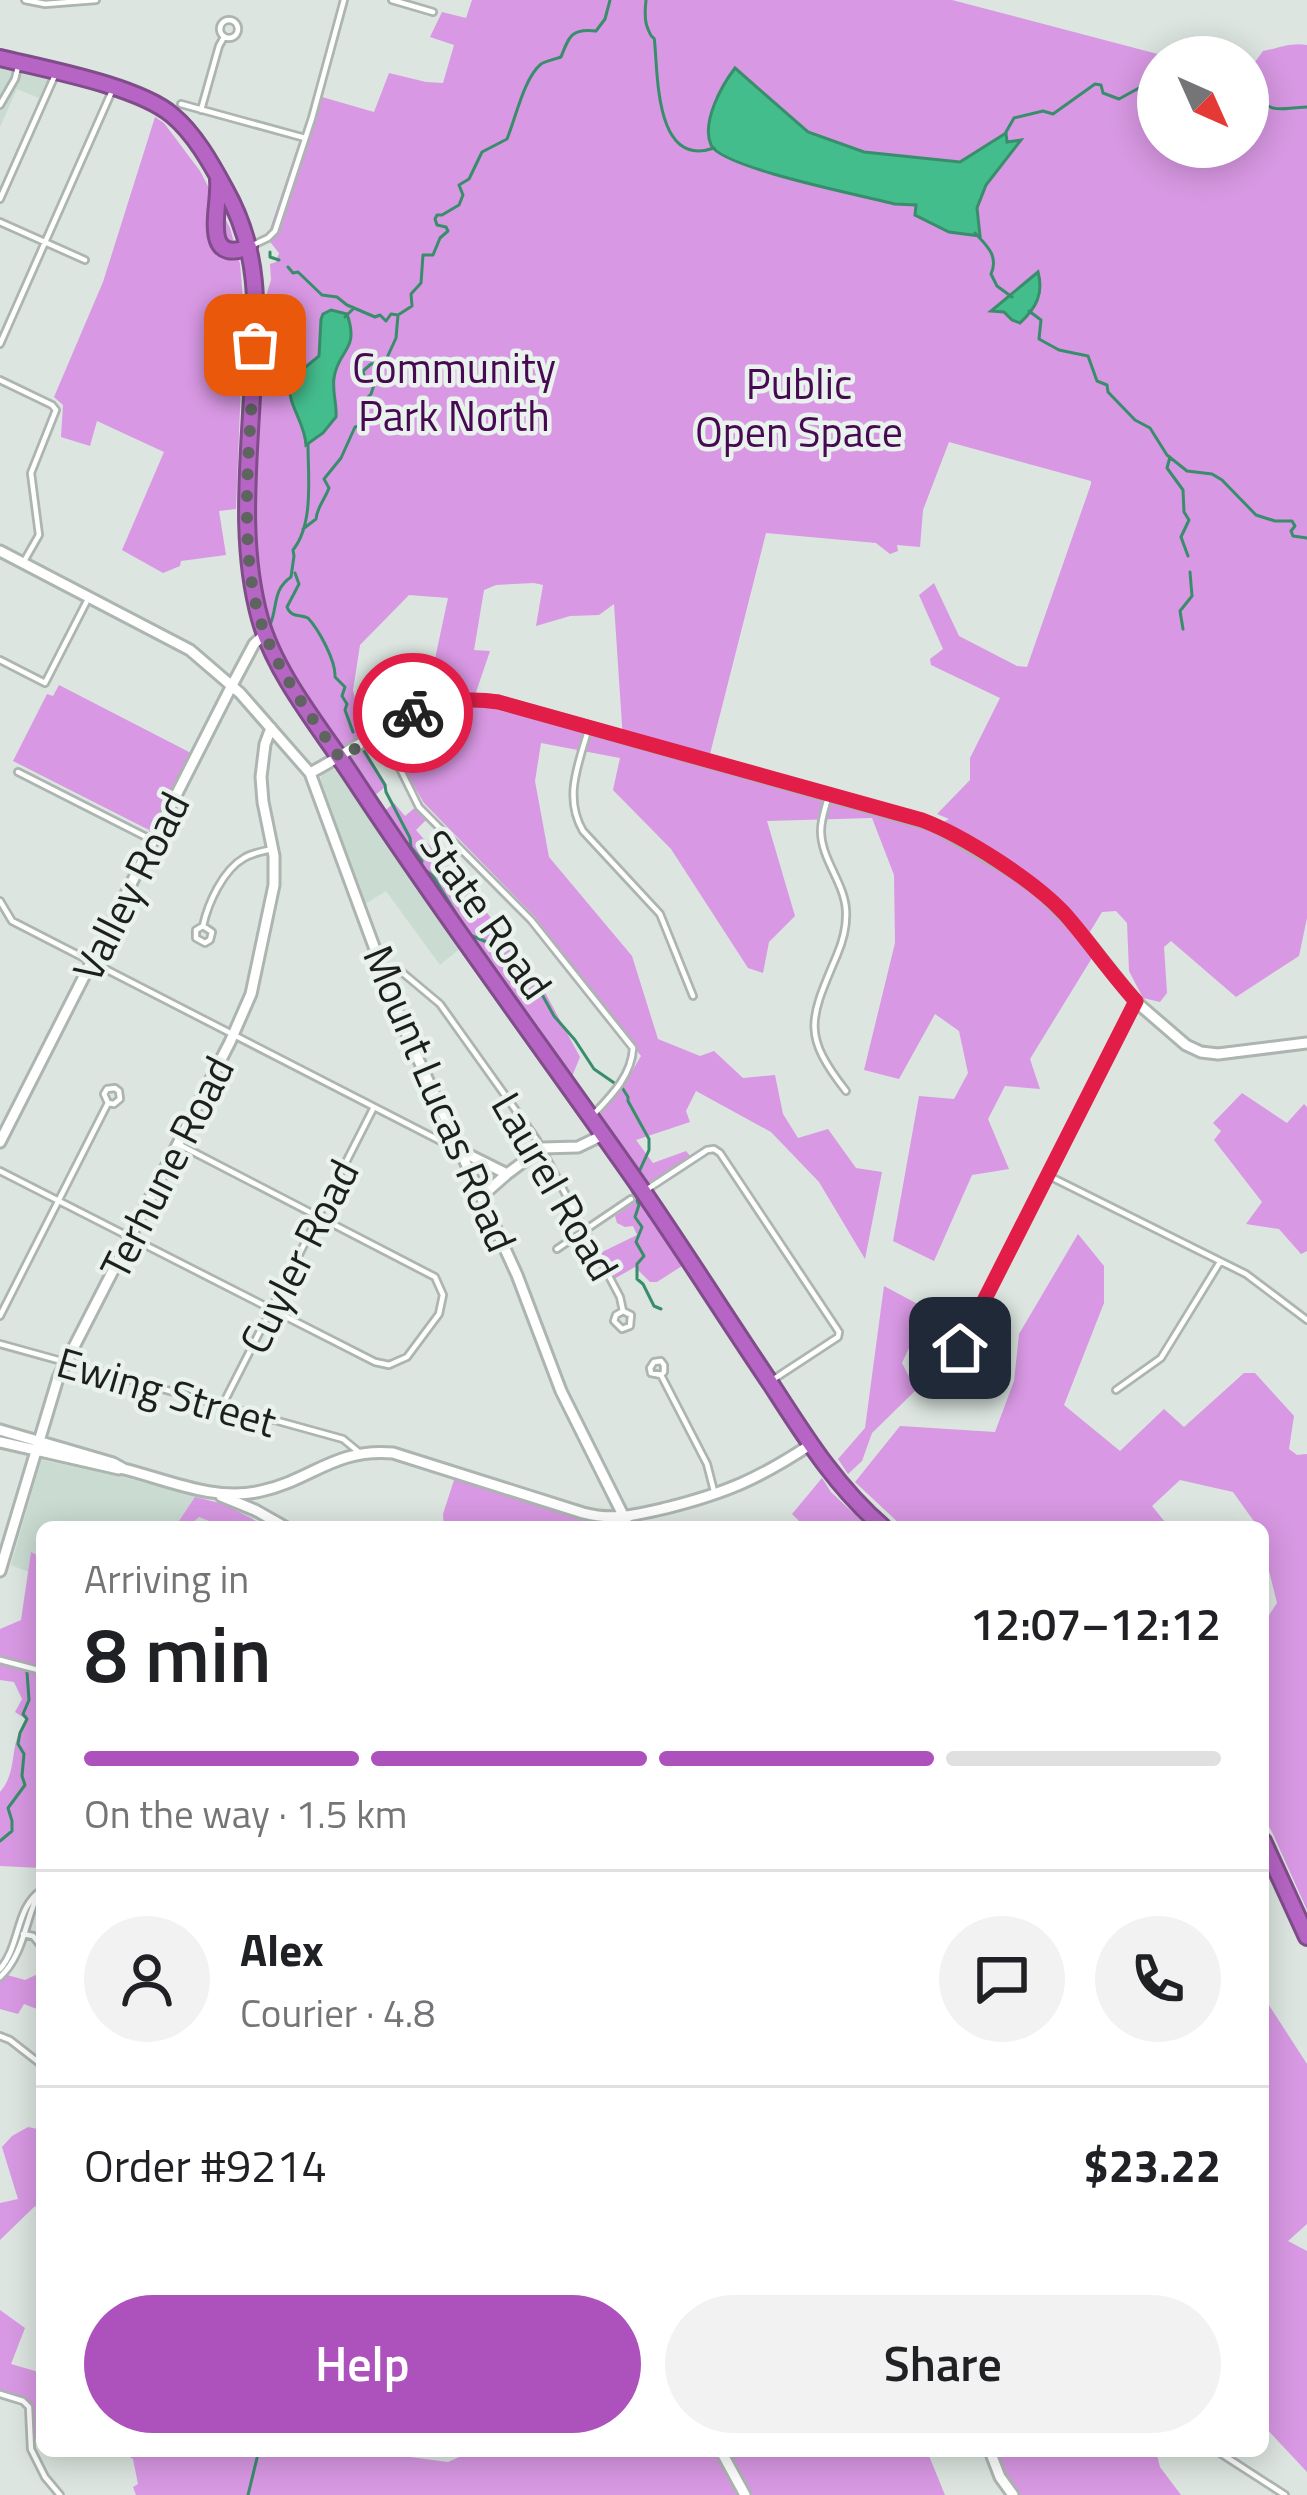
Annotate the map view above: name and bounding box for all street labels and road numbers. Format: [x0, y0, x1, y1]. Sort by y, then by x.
street label: Valley Road [55, 780, 205, 992]
street label: State Road [405, 816, 569, 1012]
street label: Mount Lucas Road [348, 935, 534, 1261]
street label: Terhune Road [82, 1044, 250, 1290]
street label: Laurel Road [476, 1080, 636, 1292]
street label: Cuyler Road [222, 1148, 374, 1364]
street label: Ewing Street [50, 1329, 284, 1453]

